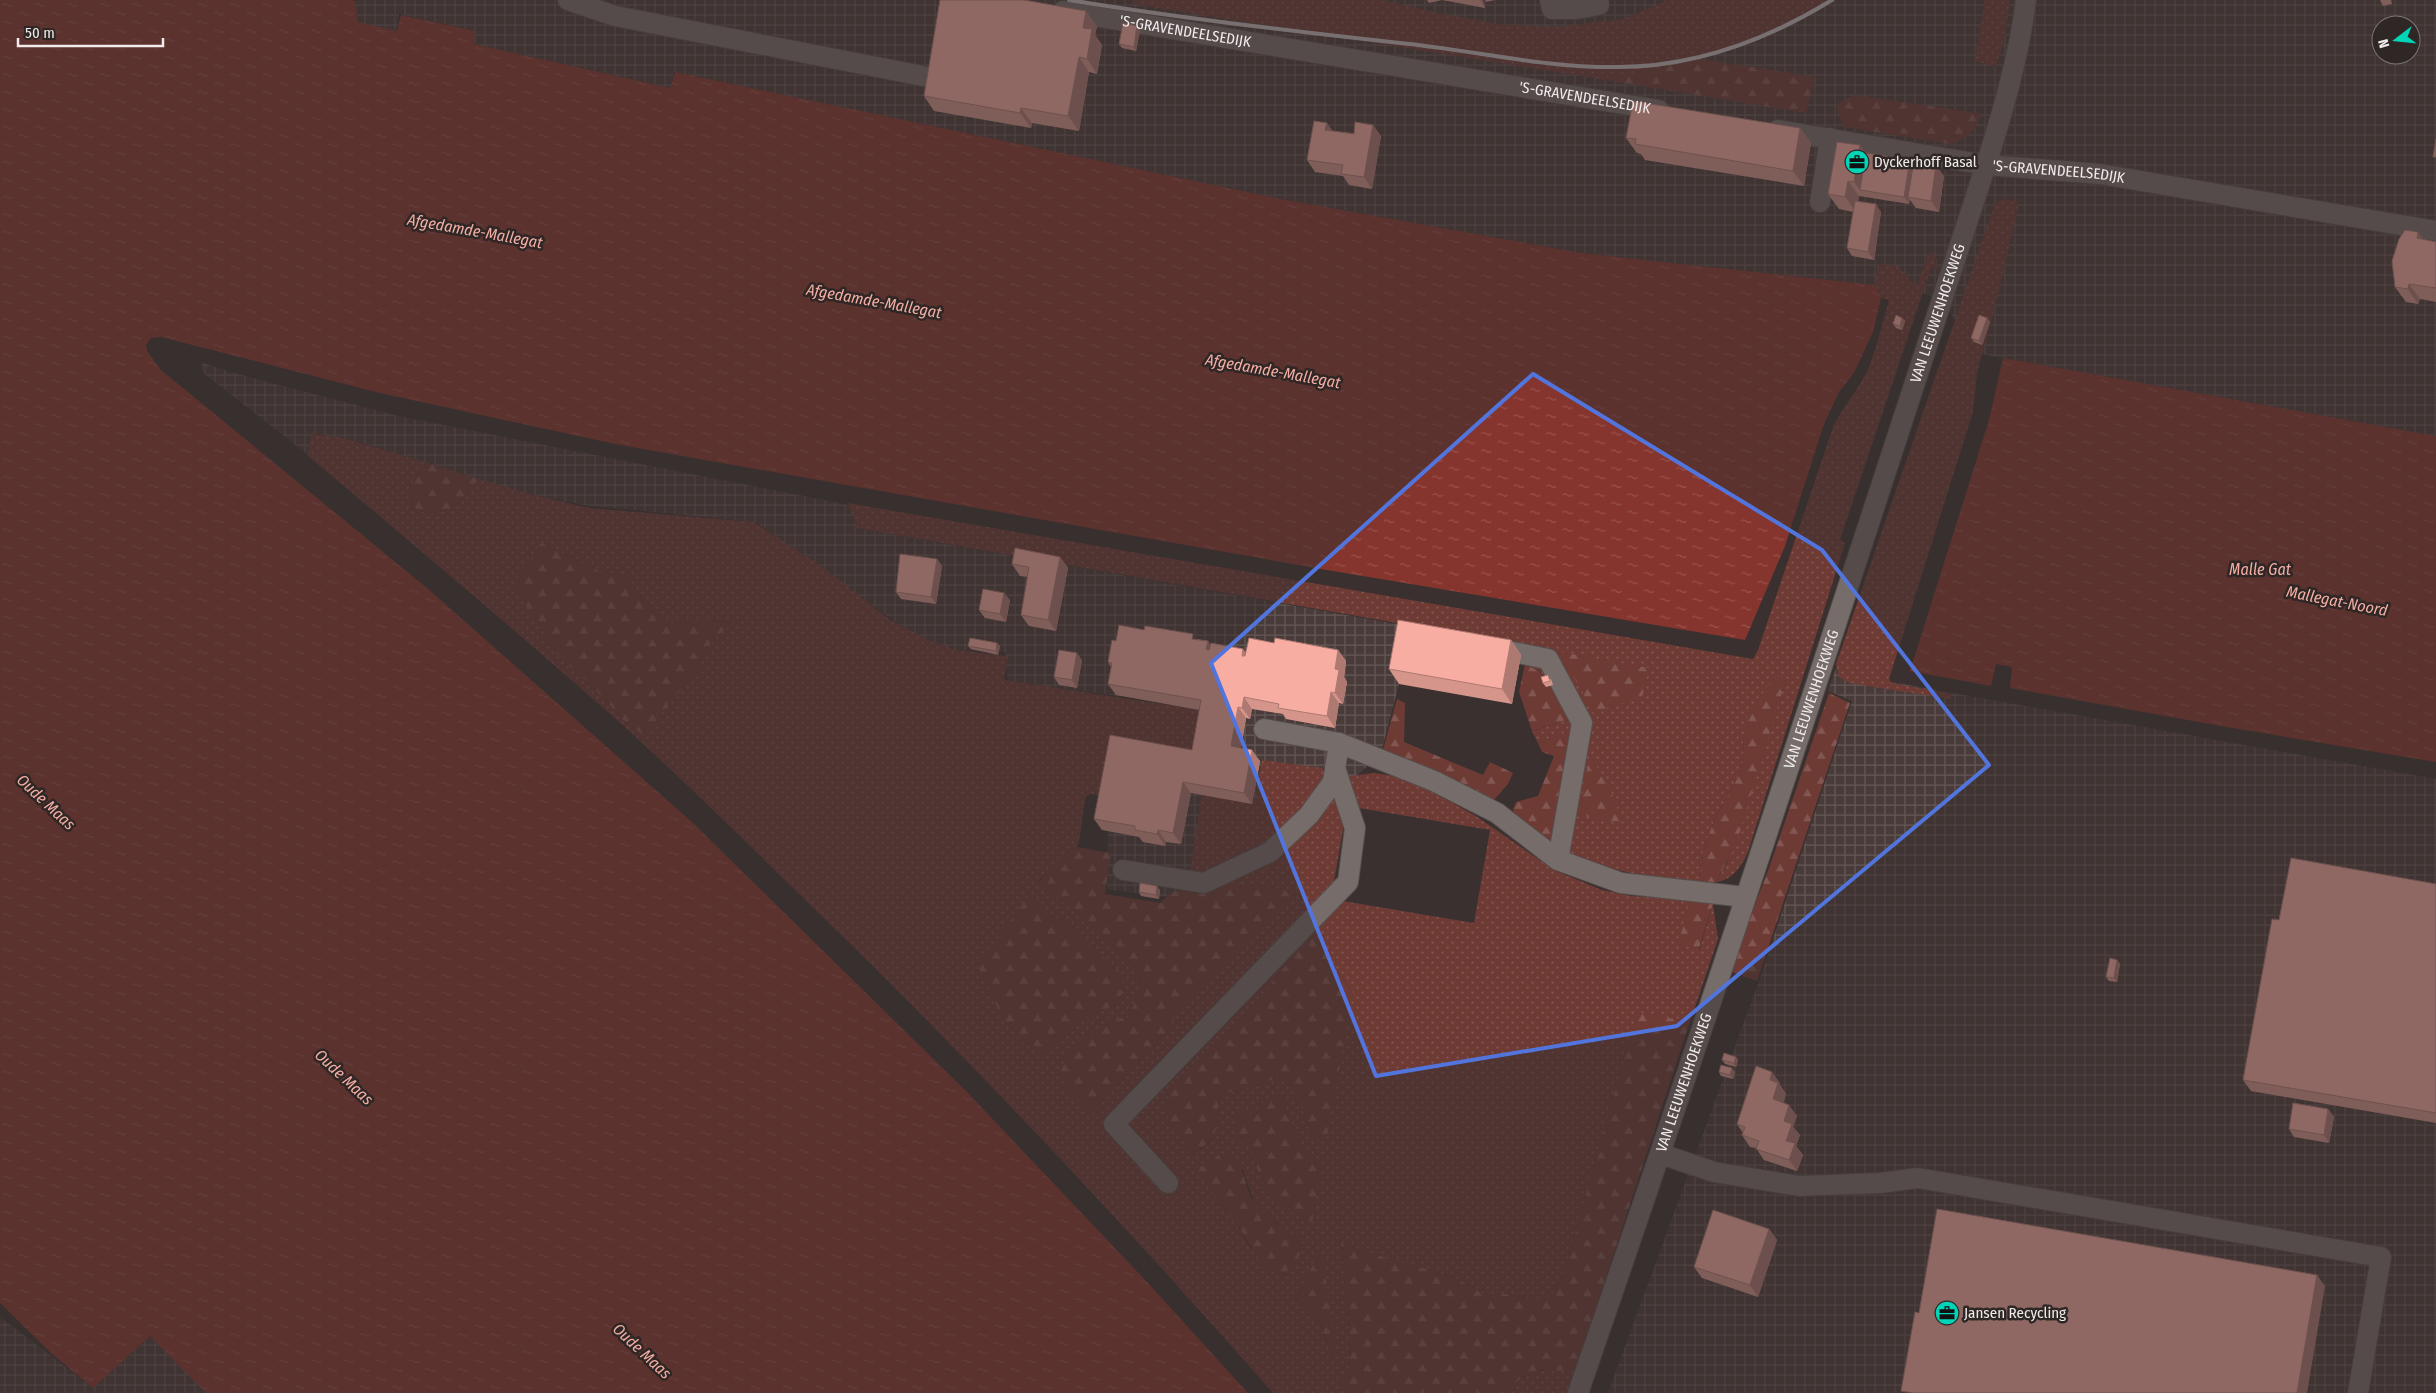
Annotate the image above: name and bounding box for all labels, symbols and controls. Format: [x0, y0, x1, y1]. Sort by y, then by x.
street label: 'S-GRAVENDEELSEDIJK [1118, 12, 1252, 51]
scale bar [18, 15, 162, 47]
north arrow [2371, 15, 2421, 65]
text: 50 m [25, 24, 55, 42]
text: N [2375, 37, 2393, 50]
street label: 'S-GRAVENDEELSEDIJK [1518, 78, 1652, 117]
office icon: Dyckerhoff Basal [1844, 149, 1870, 175]
place label: Dyckerhoff Basal [1874, 153, 1977, 171]
street label: 'S-GRAVENDEELSEDIJK [1992, 157, 2126, 187]
water label: Afgedamde-Mallegat [405, 210, 545, 252]
street label: VAN LEEUWENHOEKWEG [1906, 241, 1969, 385]
water label: Afgedamde-Mallegat [804, 280, 944, 322]
water label: Afgedamde-Mallegat [1203, 350, 1343, 392]
water label: Malle Gat [2229, 560, 2292, 579]
water label: Mallegat-Noord [2285, 582, 2390, 620]
street label: VAN LEEUWENHOEKWEG [1780, 627, 1843, 771]
water label: Oude Maas [13, 770, 79, 834]
street label: VAN LEEUWENHOEKWEG [1652, 1011, 1716, 1154]
water label: Oude Maas [311, 1045, 377, 1109]
office icon: Jansen Recycling [1934, 1300, 1960, 1326]
place label: Jansen Recycling [1964, 1304, 2066, 1322]
water label: Oude Maas [609, 1319, 675, 1383]

